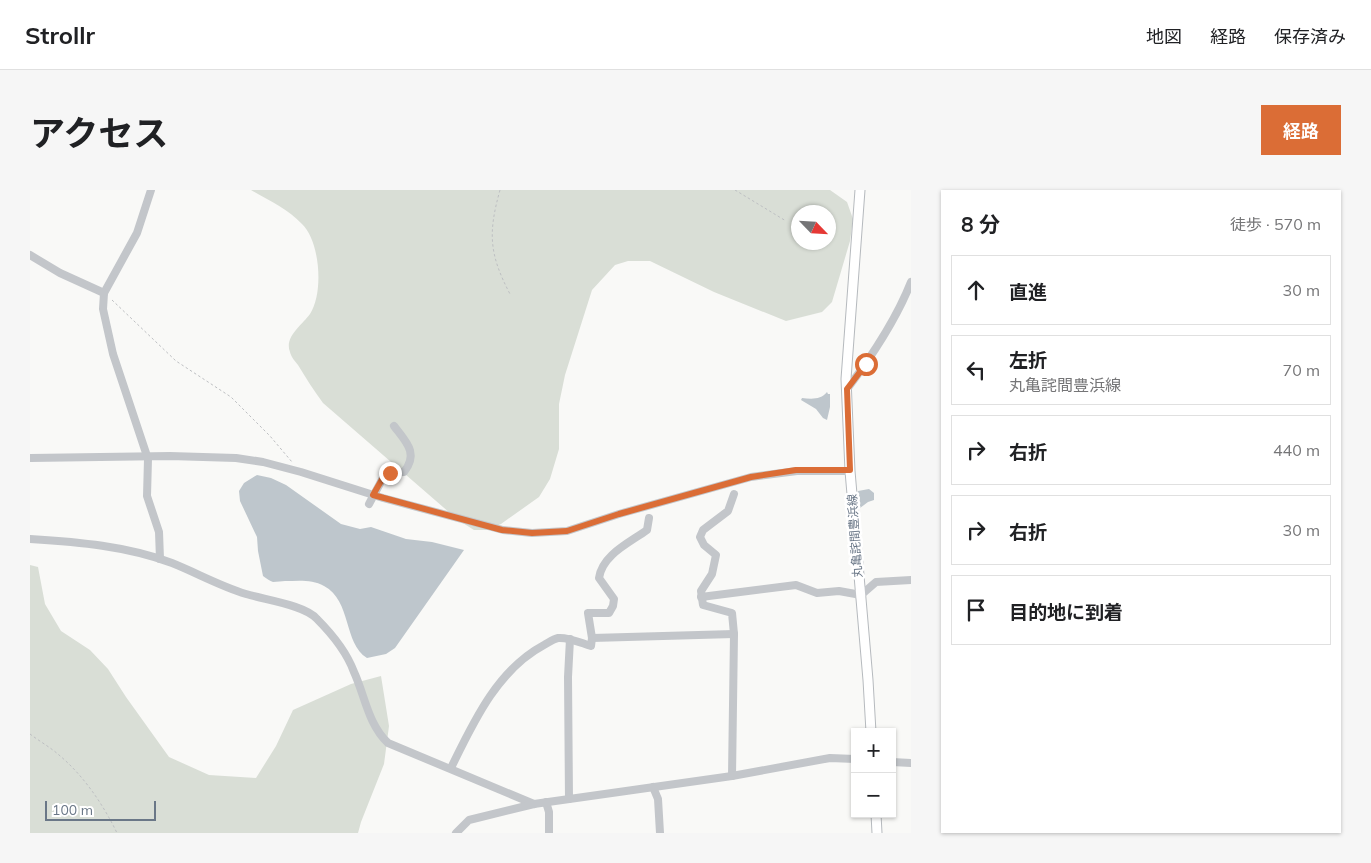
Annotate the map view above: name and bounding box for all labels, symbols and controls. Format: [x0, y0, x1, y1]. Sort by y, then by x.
text: Strollr [25, 20, 95, 50]
text: 地図 [1146, 25, 1182, 48]
text: 経路 [1210, 25, 1246, 48]
text: 保存済み [1274, 25, 1346, 48]
button: 経路 [1261, 105, 1341, 155]
text: アクセス [30, 111, 168, 155]
north arrow [791, 205, 836, 250]
text: 8 分 [961, 211, 1000, 237]
text: 徒歩 · 570 m [1230, 214, 1321, 234]
icon: ahead [962, 276, 990, 304]
text: 直進 [1009, 280, 1047, 304]
text: 30 m [1283, 280, 1320, 300]
text: 左折 [1009, 348, 1047, 372]
route start [855, 353, 878, 376]
icon: left [962, 356, 990, 384]
text: 70 m [1283, 360, 1320, 380]
text: 丸亀詫間豊浜線 [1009, 375, 1121, 395]
icon: right [962, 436, 990, 464]
text: 右折 [1009, 440, 1047, 464]
text: 440 m [1273, 440, 1320, 460]
route end [379, 462, 402, 485]
street label: 丸亀詫間豊浜線 [844, 494, 865, 578]
icon: right [962, 516, 990, 544]
text: 右折 [1009, 520, 1047, 544]
text: 30 m [1283, 520, 1320, 540]
icon: arrive [962, 596, 990, 624]
text: 目的地に到着 [1009, 600, 1123, 624]
map controls [851, 728, 896, 818]
button: + [851, 728, 896, 773]
button: − [851, 773, 896, 818]
scale bar [45, 798, 156, 821]
text: 100 m [52, 801, 93, 819]

